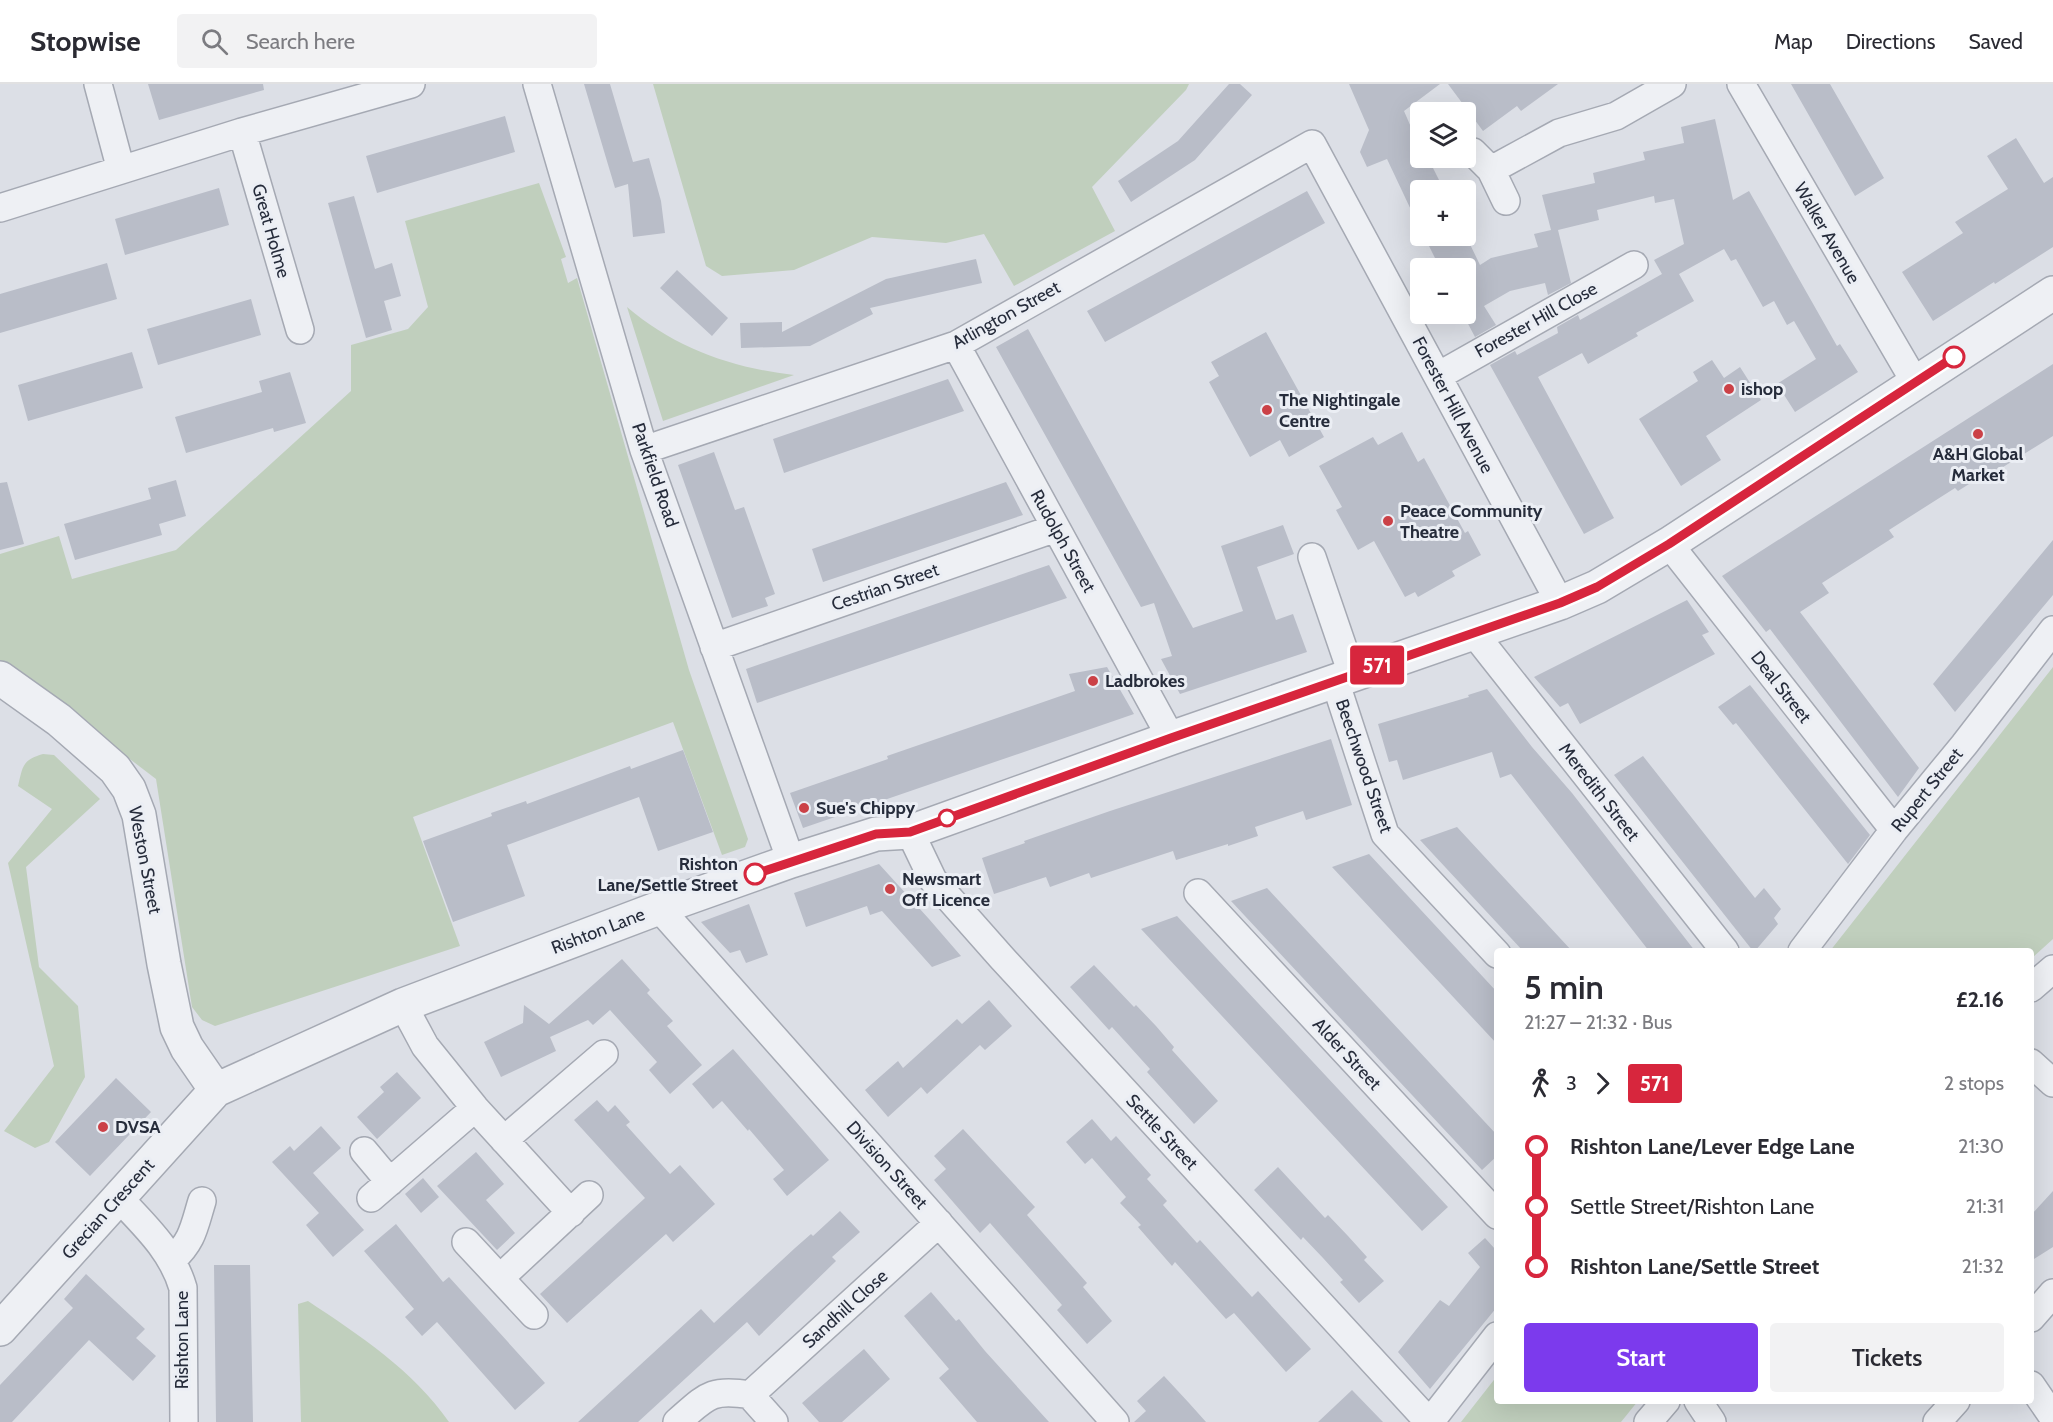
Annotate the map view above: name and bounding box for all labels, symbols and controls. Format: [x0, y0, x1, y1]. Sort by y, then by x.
search box [177, 14, 597, 68]
text: Stopwise [30, 24, 141, 58]
icon: search [198, 25, 231, 58]
text: Search here [246, 28, 355, 55]
text: Map [1774, 29, 1813, 54]
text: Directions [1846, 29, 1935, 54]
text: Saved [1968, 29, 2023, 54]
map controls [1410, 102, 1476, 324]
button: layers [1410, 102, 1476, 168]
street label: Walker Avenue [1789, 179, 1865, 287]
button: + [1410, 180, 1476, 246]
street label: Great Holme [247, 181, 295, 281]
button: − [1410, 258, 1476, 324]
street label: Arlington Street [948, 276, 1064, 354]
street label: Forester Hill Close [1471, 277, 1601, 363]
street label: Forester Hill Avenue [1408, 333, 1498, 477]
unlabelled marker [1943, 346, 1965, 368]
place label: ishop [1741, 378, 1783, 400]
marker: ishop [1722, 382, 1736, 396]
place label: The Nightingale Centre [1279, 389, 1400, 432]
marker: The Nightingale Centre [1260, 403, 1274, 417]
street label: Parkfield Road [627, 420, 683, 530]
marker: A&H Global Market [1971, 427, 1985, 441]
place label: A&H Global Market [1933, 443, 2023, 486]
street label: Rudolph Street [1026, 486, 1100, 596]
place label: Peace Community Theatre [1400, 500, 1543, 543]
marker: Peace Community Theatre [1381, 514, 1395, 528]
street label: Cestrian Street [828, 558, 942, 616]
line badge: 571 [1342, 646, 1412, 684]
street label: Deal Street [1746, 647, 1816, 727]
text: 571 [1362, 653, 1392, 678]
place label: Ladbrokes [1105, 670, 1185, 692]
marker: Ladbrokes [1086, 674, 1100, 688]
street label: Beechwood Street [1331, 696, 1397, 836]
street label: Meredith Street [1554, 739, 1644, 845]
street label: Rupert Street [1887, 744, 1967, 836]
place label: Sue's Chippy [816, 797, 916, 819]
marker: Sue's Chippy [797, 801, 811, 815]
street label: Weston Street [124, 804, 166, 916]
unlabelled marker [938, 809, 956, 827]
place label: Rishton Lane/Settle Street [597, 853, 738, 896]
marker: Rishton Lane/Settle Street [744, 863, 766, 885]
place label: Newsmart Off Licence [902, 868, 990, 911]
marker: Newsmart Off Licence [883, 882, 897, 896]
street label: Rishton Lane [548, 903, 648, 959]
text: 5 min [1524, 967, 1604, 1007]
text: £2.16 [1956, 986, 2004, 1013]
text: 21:27 – 21:32 · Bus [1524, 1010, 1672, 1034]
street label: Alder Street [1308, 1013, 1386, 1095]
icon: walk [1524, 1067, 1557, 1100]
icon: forward [1586, 1067, 1619, 1100]
text: 3 [1566, 1071, 1577, 1095]
text: 571 [1640, 1071, 1670, 1096]
text: 2 stops [1944, 1071, 2004, 1095]
street label: Settle Street [1121, 1090, 1203, 1174]
place label: DVSA [115, 1116, 161, 1138]
street label: Division Street [842, 1116, 932, 1214]
marker: DVSA [96, 1120, 110, 1134]
text: Rishton Lane/Lever Edge Lane [1570, 1133, 1855, 1160]
text: 21:30 [1958, 1134, 2004, 1158]
street label: Grecian Crescent [57, 1154, 159, 1264]
text: Settle Street/Rishton Lane [1570, 1193, 1814, 1220]
text: 21:31 [1966, 1194, 2004, 1218]
text: Rishton Lane/Settle Street [1570, 1253, 1819, 1280]
text: 21:32 [1962, 1254, 2004, 1278]
street label: Sandhill Close [798, 1265, 892, 1353]
street label: Rishton Lane [171, 1291, 193, 1389]
button: Start [1524, 1323, 1758, 1392]
button: Tickets [1770, 1323, 2004, 1392]

